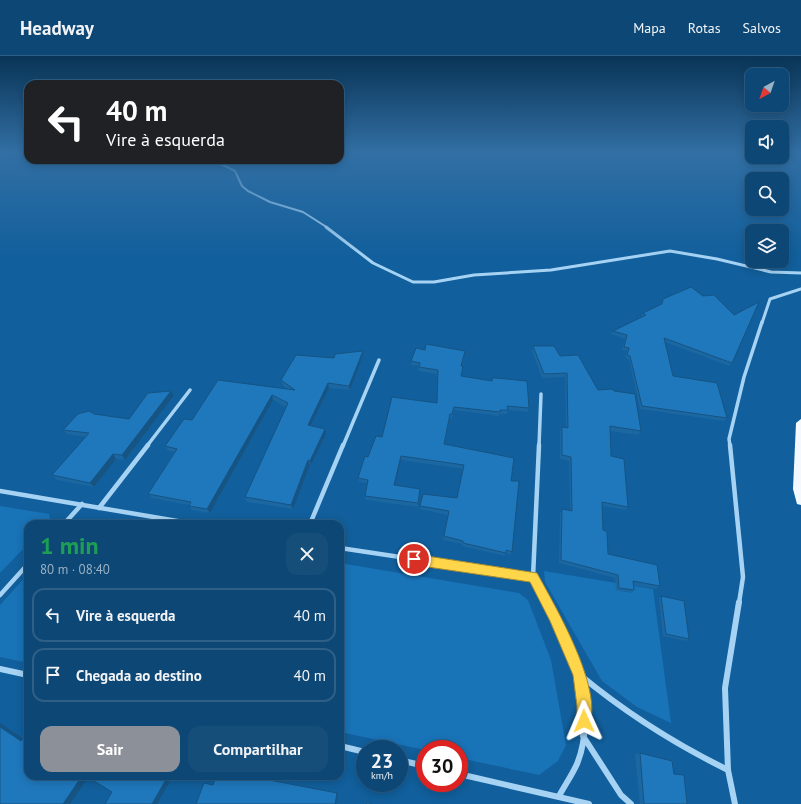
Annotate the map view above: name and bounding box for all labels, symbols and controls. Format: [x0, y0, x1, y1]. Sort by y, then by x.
text: Headway [20, 16, 94, 40]
text: Mapa [633, 19, 666, 37]
text: Rotas [688, 19, 721, 37]
text: Salvos [743, 19, 781, 37]
north arrow [745, 68, 789, 112]
map controls [745, 68, 789, 268]
text: 40 m [106, 92, 167, 129]
icon: left [40, 96, 92, 148]
button: sound [745, 120, 789, 164]
text: Vire à esquerda [106, 128, 225, 151]
button: search [745, 172, 789, 216]
button: layers [745, 224, 789, 268]
text: 1 min [40, 530, 99, 561]
button: close [286, 533, 328, 575]
pin [397, 542, 431, 576]
icon: arrive [403, 548, 425, 570]
text: 80 m · 08:40 [40, 561, 110, 578]
icon: left [42, 604, 64, 626]
text: Vire à esquerda [76, 606, 175, 625]
text: 40 m [293, 606, 326, 625]
icon: arrive [42, 664, 64, 686]
text: Chegada ao destino [76, 666, 202, 685]
text: 40 m [293, 666, 326, 685]
position arrow [563, 700, 605, 742]
button: Sair [40, 726, 180, 772]
button: Compartilhar [188, 726, 328, 772]
speed limit sign: 30 [416, 740, 468, 792]
text: 23 [371, 748, 393, 774]
text: km/h [371, 769, 393, 782]

